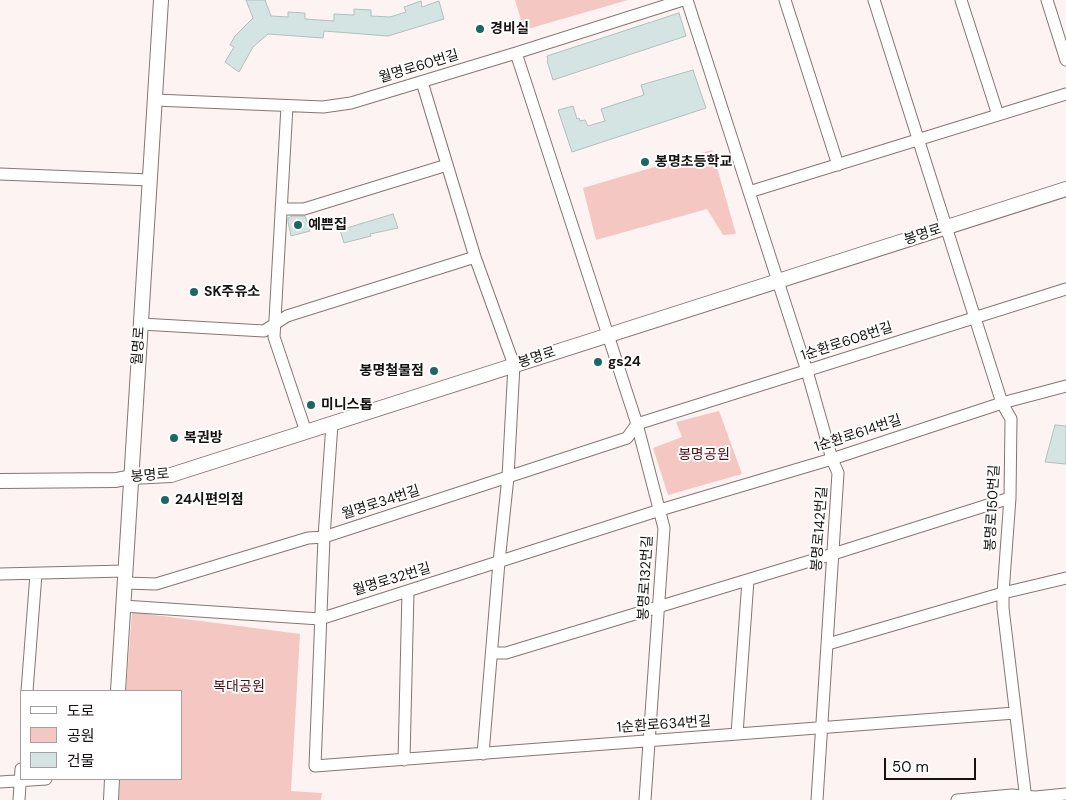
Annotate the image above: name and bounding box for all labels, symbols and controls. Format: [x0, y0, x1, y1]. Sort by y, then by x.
place label: 경비실 [490, 21, 529, 37]
marker: 경비실 [474, 23, 486, 35]
street label: 월명로60번길 [377, 47, 461, 87]
place label: 봉명초등학교 [655, 154, 732, 170]
marker: 봉명초등학교 [639, 156, 651, 168]
place label: 예쁜집 [308, 217, 347, 233]
marker: 예쁜집 [292, 219, 304, 231]
street label: 봉명로 [902, 221, 944, 249]
place label: SK주유소 [204, 284, 260, 300]
marker: SK주유소 [188, 286, 200, 298]
street label: 1순환로608번길 [799, 319, 895, 365]
street label: 월명로 [129, 326, 149, 366]
street label: 봉명로 [516, 344, 558, 372]
place label: gs24 [608, 354, 641, 370]
marker: gs24 [592, 356, 604, 368]
place label: 봉명철물점 [360, 363, 424, 379]
marker: 봉명철물점 [428, 365, 440, 377]
place label: 미니스톱 [321, 397, 373, 413]
marker: 미니스톱 [305, 399, 317, 411]
street label: 1순환로614번길 [812, 412, 904, 456]
place label: 복권방 [184, 430, 223, 446]
marker: 복권방 [168, 432, 180, 444]
park label: 봉명공원 [678, 447, 730, 463]
street label: 봉명로150번길 [982, 464, 1004, 552]
street label: 봉명로 [130, 466, 170, 486]
street label: 월명로34번길 [340, 482, 422, 524]
street label: 봉명로142번길 [809, 486, 831, 572]
place label: 24시편의점 [175, 492, 244, 508]
marker: 24시편의점 [159, 494, 171, 506]
street label: 봉명로132번길 [635, 535, 657, 621]
street label: 월명로32번길 [351, 560, 433, 600]
park label: 복대공원 [213, 679, 265, 695]
legend [20, 690, 182, 780]
text: 도로 [67, 701, 95, 721]
street label: 1순환로634번길 [616, 713, 712, 737]
text: 공원 [67, 726, 95, 746]
scale bar [886, 748, 978, 780]
text: 건물 [67, 751, 95, 771]
text: 50 m [892, 757, 929, 777]

